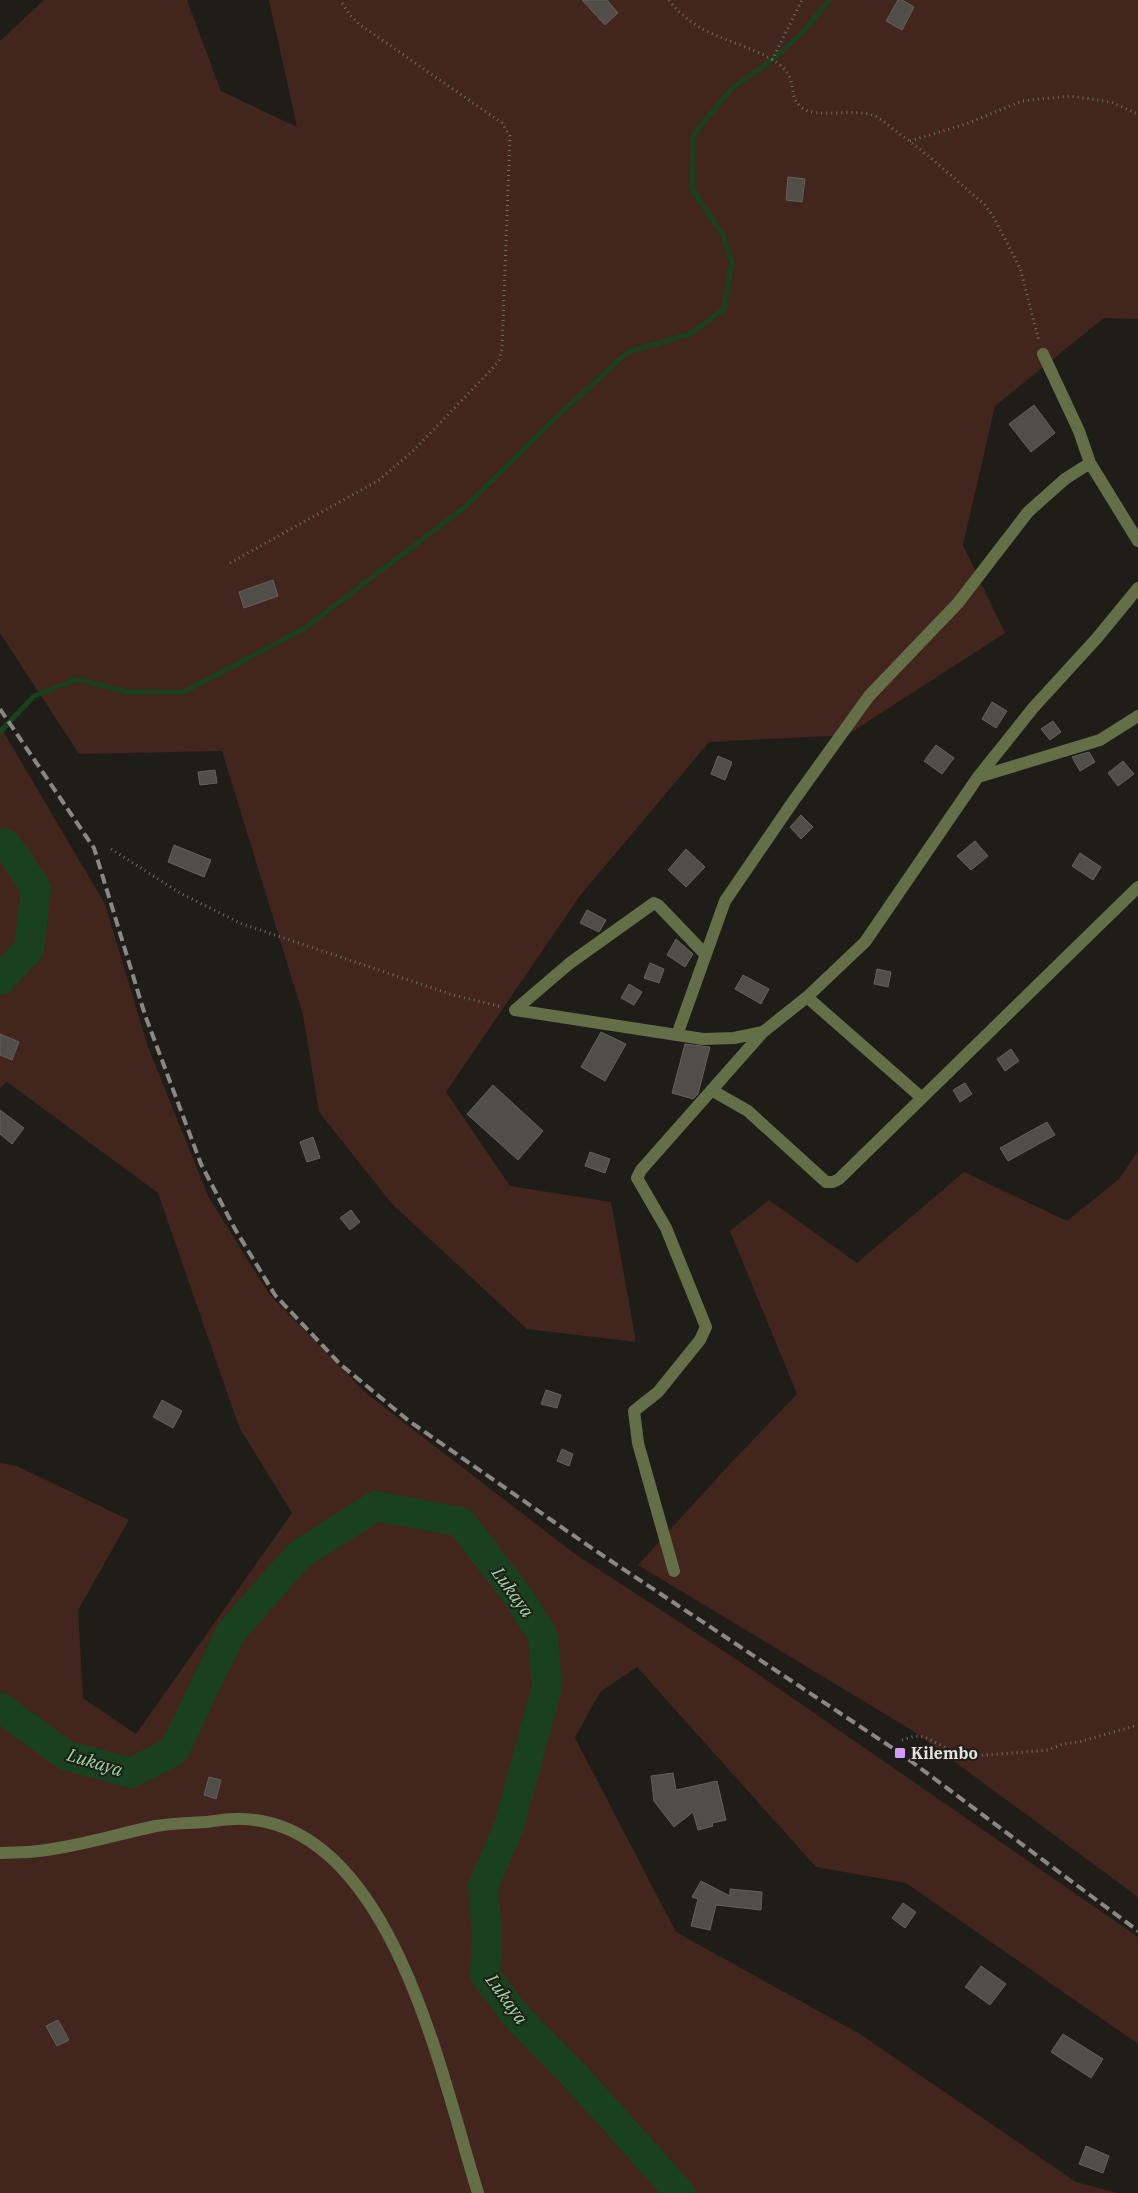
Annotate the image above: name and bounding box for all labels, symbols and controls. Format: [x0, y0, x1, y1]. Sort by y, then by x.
water label: Lukaya [486, 1561, 539, 1622]
water label: Lukaya [63, 1742, 126, 1781]
place label: Kilembo [911, 1743, 978, 1763]
marker: Kilembo [893, 1746, 907, 1760]
water label: Lukaya [480, 1968, 533, 2029]

